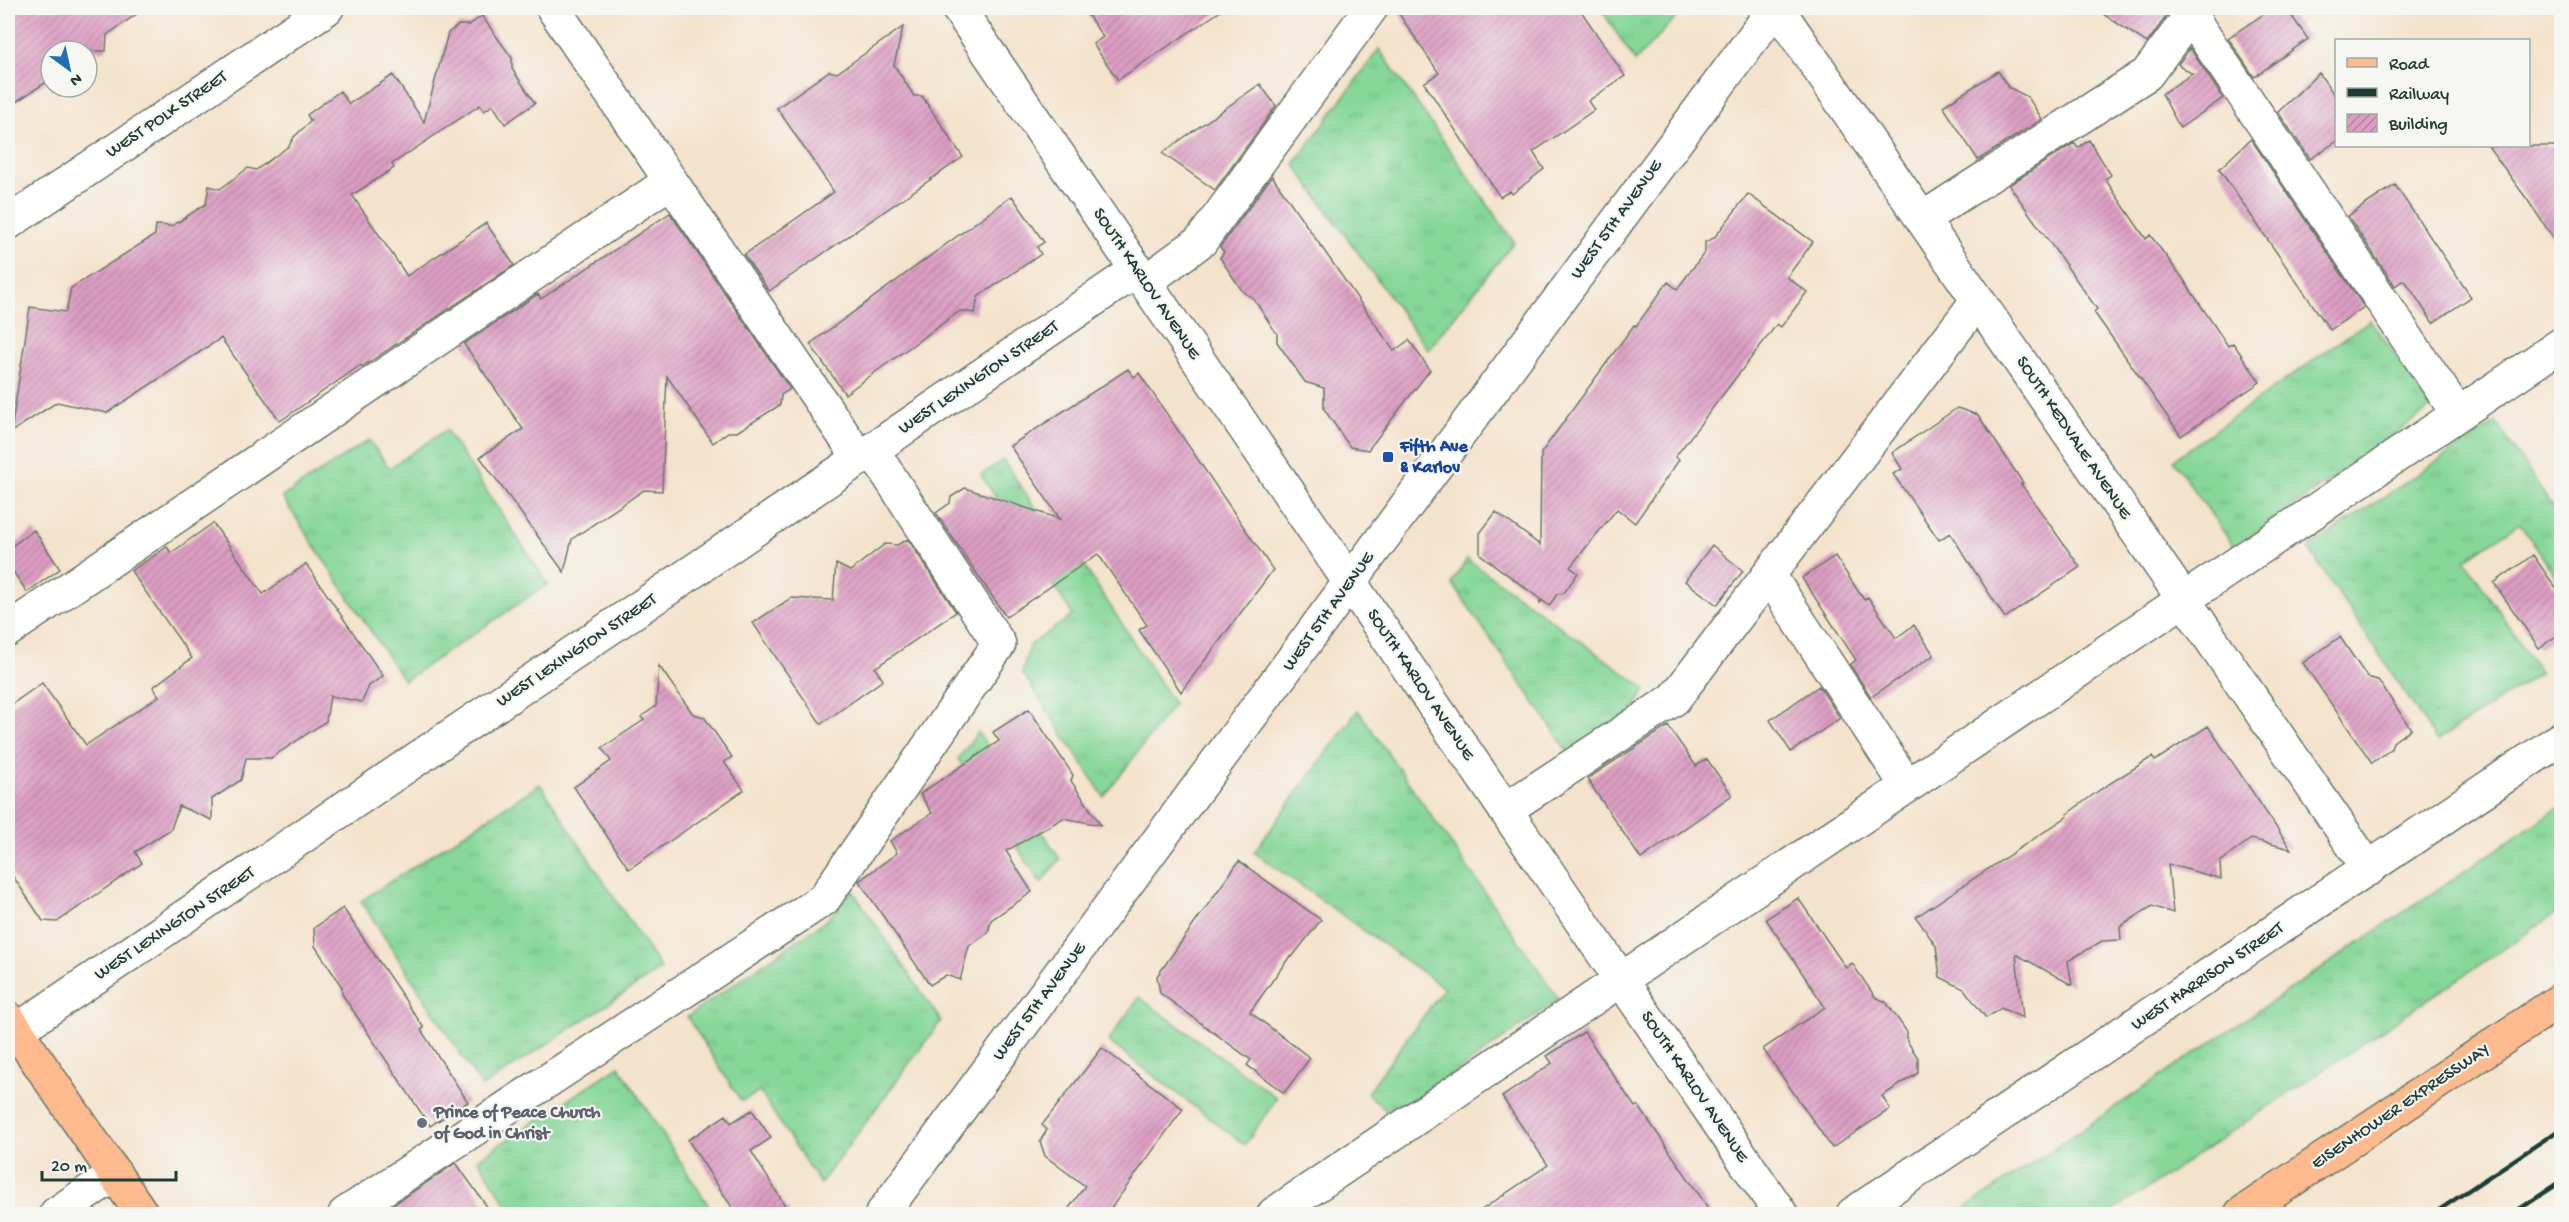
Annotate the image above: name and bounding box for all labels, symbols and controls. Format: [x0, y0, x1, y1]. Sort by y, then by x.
north arrow [39, 39, 99, 99]
legend [2335, 39, 2530, 147]
text: Road [2389, 55, 2430, 76]
street label: WEST POLK STREET [102, 66, 232, 163]
text: N [65, 68, 85, 90]
text: Railway [2389, 85, 2449, 106]
text: Building [2388, 115, 2448, 136]
street label: WEST 5TH AVENUE [1567, 156, 1668, 284]
street label: SOUTH KARLOV AVENUE [1088, 204, 1205, 364]
street label: WEST LEXINGTON STREET [895, 316, 1064, 439]
street label: SOUTH KEDVALE AVENUE [2011, 353, 2136, 524]
place label: Fifth Ave & Karlov [1399, 437, 1468, 479]
marker: Fifth Ave & Karlov [1381, 450, 1395, 464]
street label: WEST 5TH AVENUE [1279, 548, 1380, 676]
street label: WEST LEXINGTON STREET [493, 589, 662, 712]
street label: SOUTH KARLOV AVENUE [1362, 605, 1479, 765]
street label: WEST LEXINGTON STREET [91, 862, 260, 985]
street label: WEST HARRISON STREET [2128, 918, 2289, 1036]
street label: WEST 5TH AVENUE [989, 938, 1092, 1065]
street label: SOUTH KARLOV AVENUE [1636, 1007, 1753, 1167]
street label: EISENHOWER EXPRESSWAY [2308, 1039, 2494, 1175]
place label: Prince of Peace Church of God in Christ [433, 1103, 601, 1145]
marker: Prince of Peace Church of God in Christ [415, 1116, 429, 1130]
scale bar [42, 1144, 176, 1182]
text: 20 m [51, 1157, 87, 1178]

